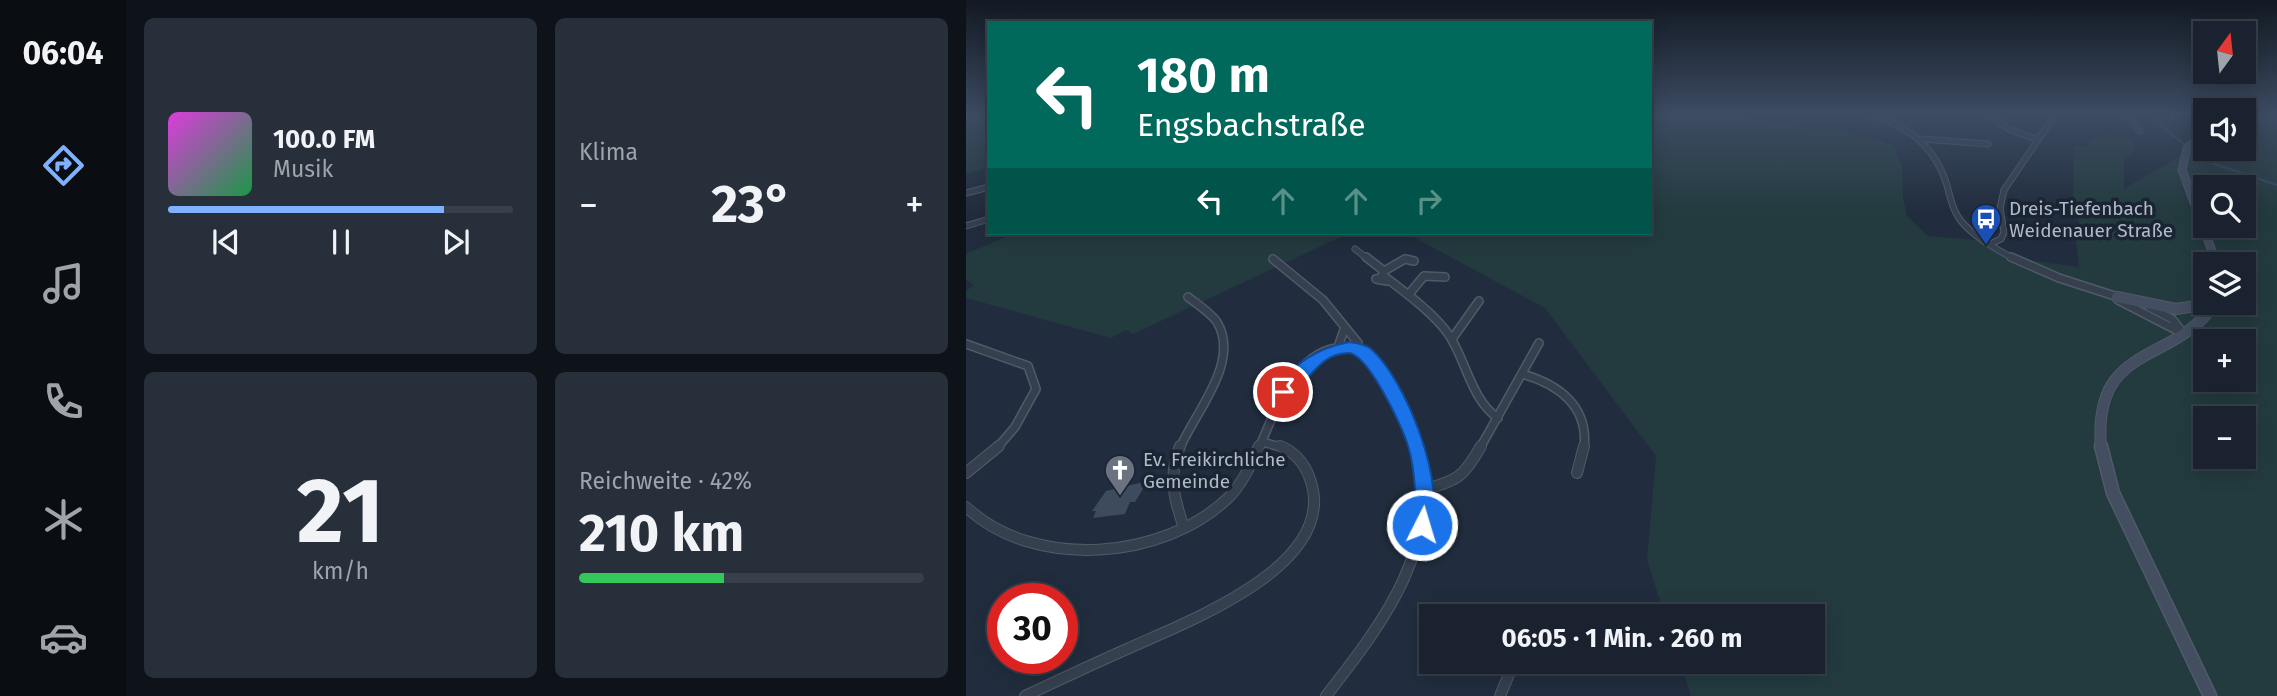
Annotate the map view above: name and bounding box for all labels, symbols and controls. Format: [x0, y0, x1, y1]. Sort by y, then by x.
north arrow [2193, 21, 2256, 84]
map controls [2193, 21, 2256, 469]
text: 06:04 [22, 34, 104, 72]
text: 180 m [1137, 46, 1270, 105]
icon: left [1022, 49, 1113, 140]
button: sound [2193, 98, 2256, 161]
text: Engsbachstraße [1137, 106, 1366, 144]
text: 100.0 FM [273, 124, 375, 155]
text: Klima [579, 138, 638, 166]
icon: directions [39, 141, 88, 190]
text: Musik [273, 155, 333, 183]
text: 23° [711, 173, 792, 236]
button: search [2193, 175, 2256, 238]
text: − [579, 182, 598, 228]
text: + [905, 182, 924, 228]
icon: left [1191, 182, 1229, 220]
icon: ahead [1264, 182, 1302, 220]
icon: ahead [1337, 182, 1375, 220]
icon: right [1410, 182, 1448, 220]
place label: Dreis-Tiefenbach Weidenauer Straße [2009, 197, 2173, 242]
bus stop icon: Dreis-Tiefenbach Weidenauer Straße [1969, 202, 2003, 246]
icon: previous [207, 223, 245, 261]
icon: pause [322, 223, 360, 261]
icon: next [437, 223, 475, 261]
button: layers [2193, 252, 2256, 315]
icon: music [39, 259, 88, 308]
button: + [2193, 329, 2256, 392]
pin [1253, 362, 1313, 422]
icon: arrive [1264, 373, 1302, 411]
icon: phone [39, 377, 88, 426]
button: − [2193, 406, 2256, 469]
place label: Ev. Freikirchliche Gemeinde [1143, 448, 1286, 493]
church icon: Ev. Freikirchliche Gemeinde [1103, 453, 1137, 497]
text: 21 [297, 457, 384, 566]
text: Reichweite · 42% [579, 467, 752, 495]
position arrow [1385, 488, 1459, 562]
icon: climate [39, 495, 88, 544]
text: 210 km [579, 502, 744, 565]
text: km/h [312, 557, 369, 585]
speed limit sign: 30 [987, 583, 1078, 674]
icon: car [39, 613, 88, 662]
text: 06:05 · 1 Min. · 260 m [1501, 623, 1743, 654]

